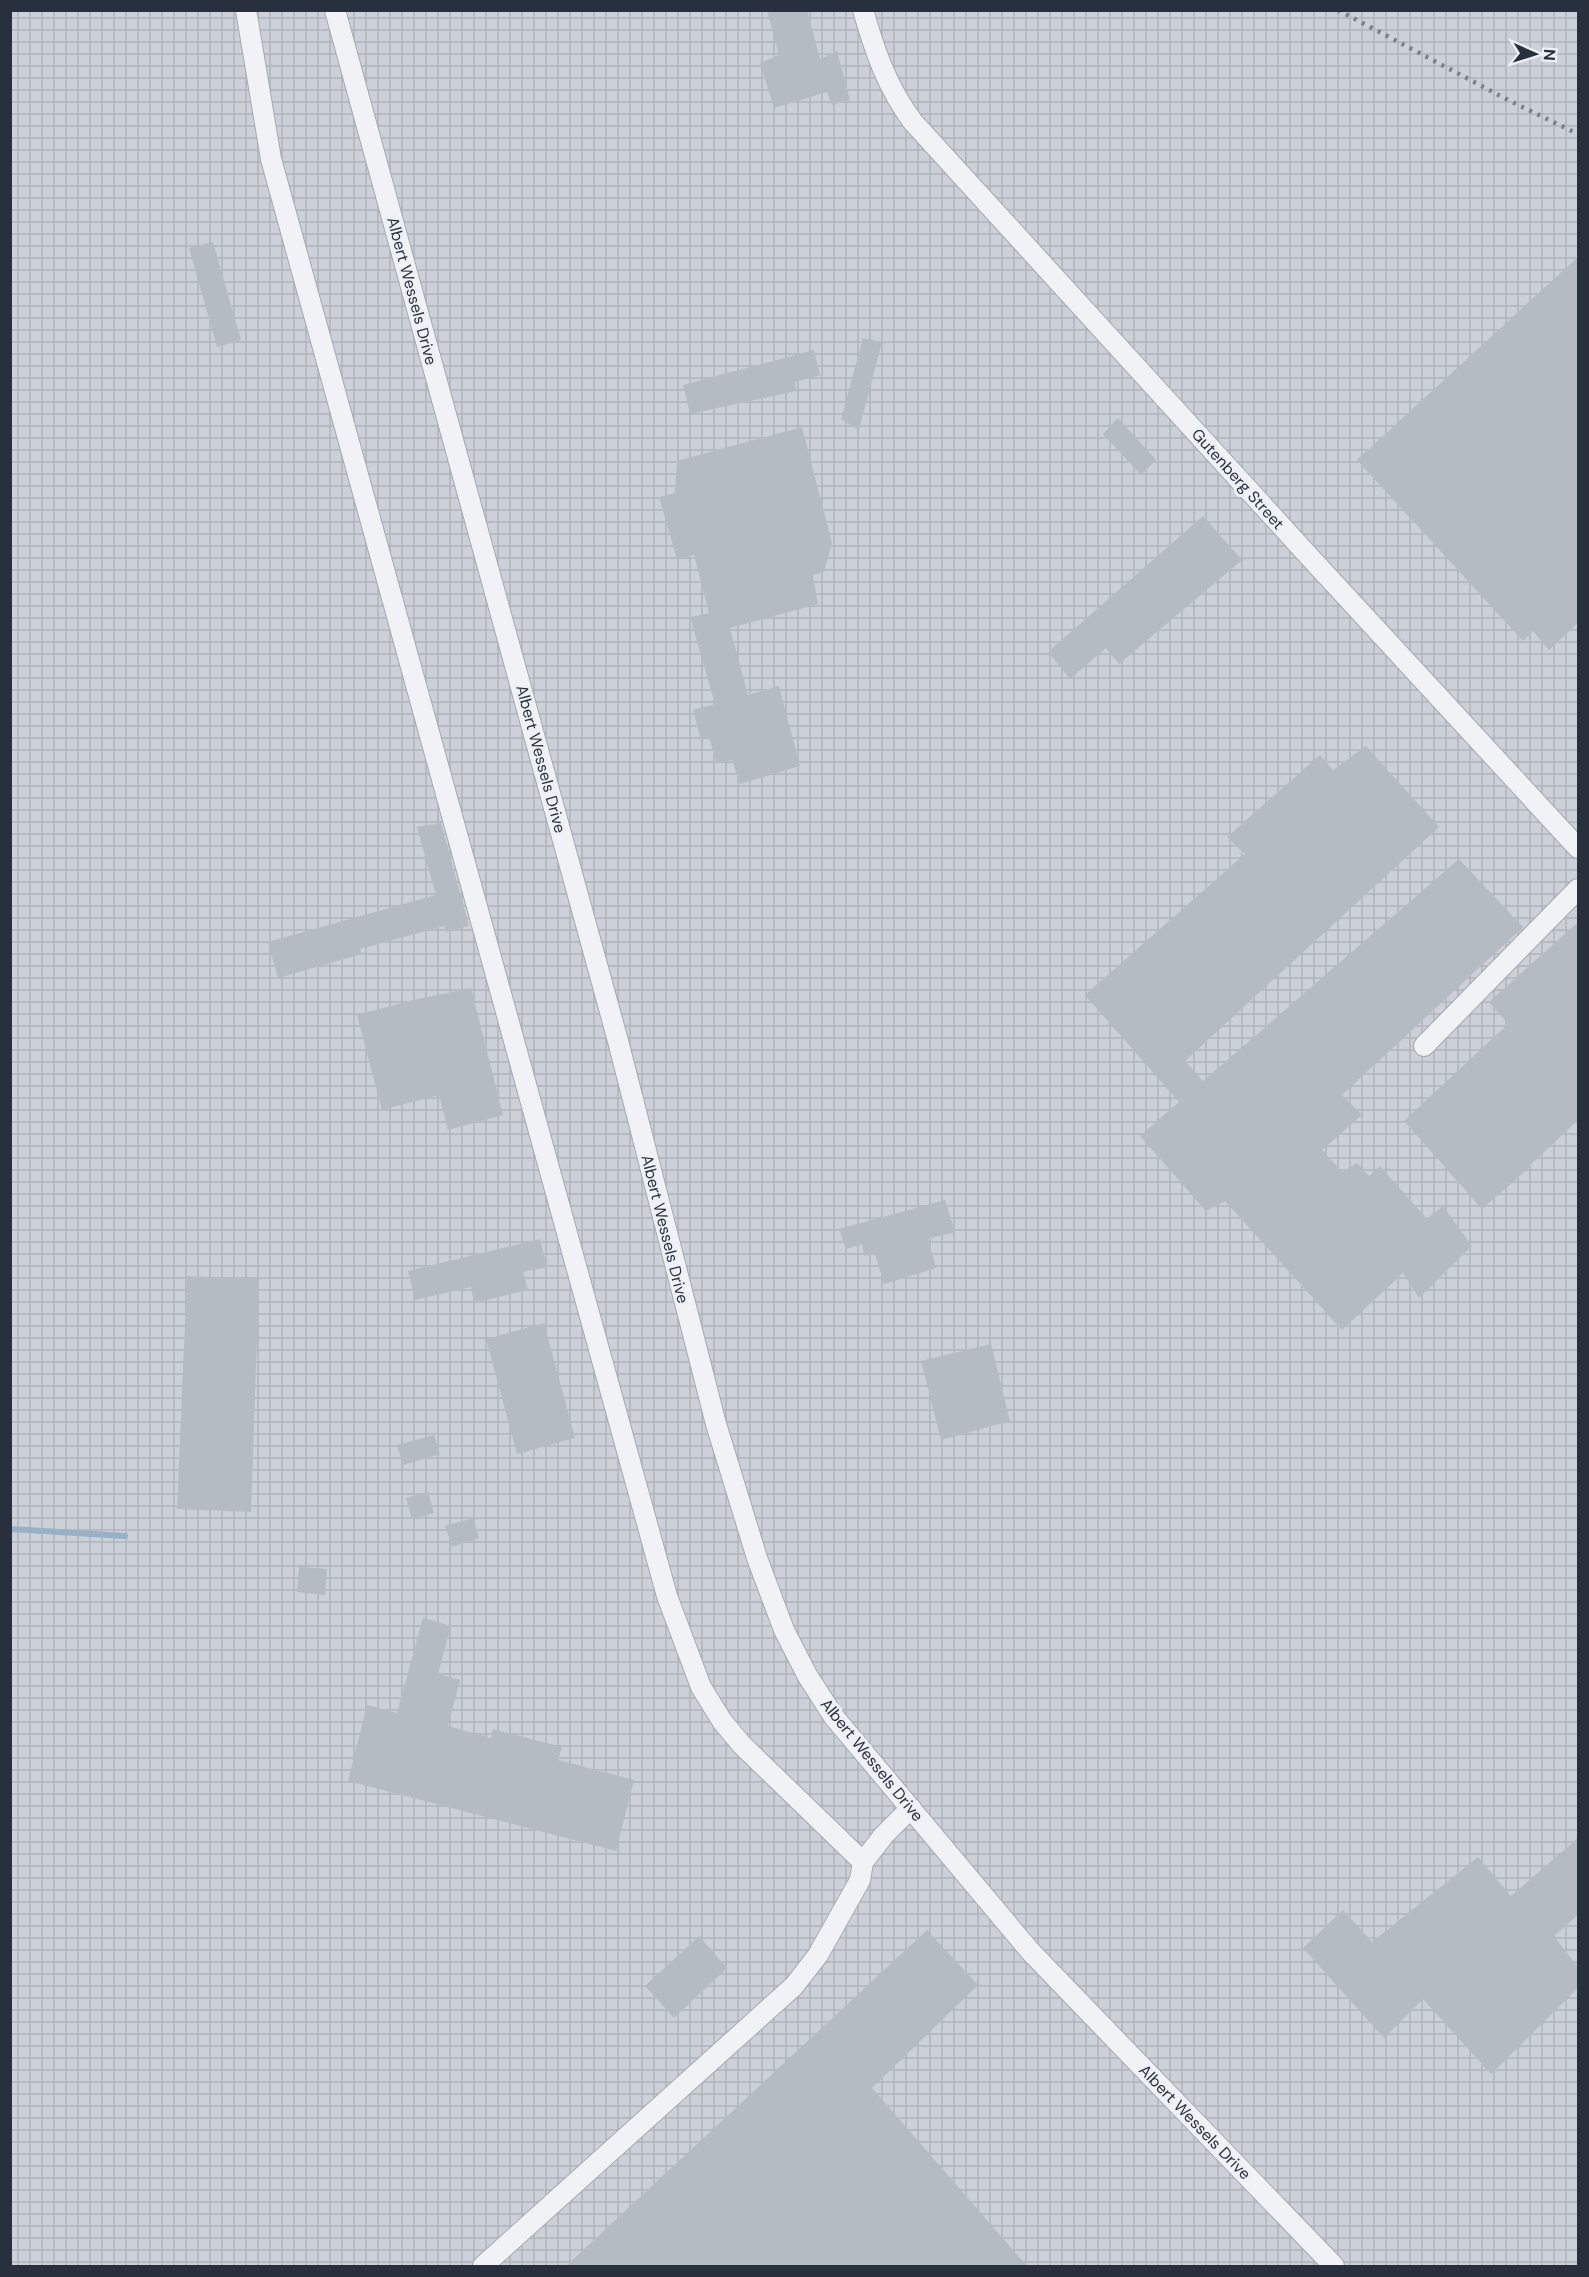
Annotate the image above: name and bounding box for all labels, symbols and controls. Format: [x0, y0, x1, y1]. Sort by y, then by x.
north arrow [1505, 24, 1565, 84]
text: N [1539, 48, 1560, 61]
street label: Albert Wessels Drive [382, 215, 442, 367]
street label: Gutenberg Street [1187, 424, 1289, 534]
street label: Albert Wessels Drive [511, 683, 571, 835]
street label: Albert Wessels Drive [636, 1153, 694, 1305]
street label: Albert Wessels Drive [816, 1694, 928, 1826]
street label: Albert Wessels Drive [1135, 2060, 1255, 2184]

